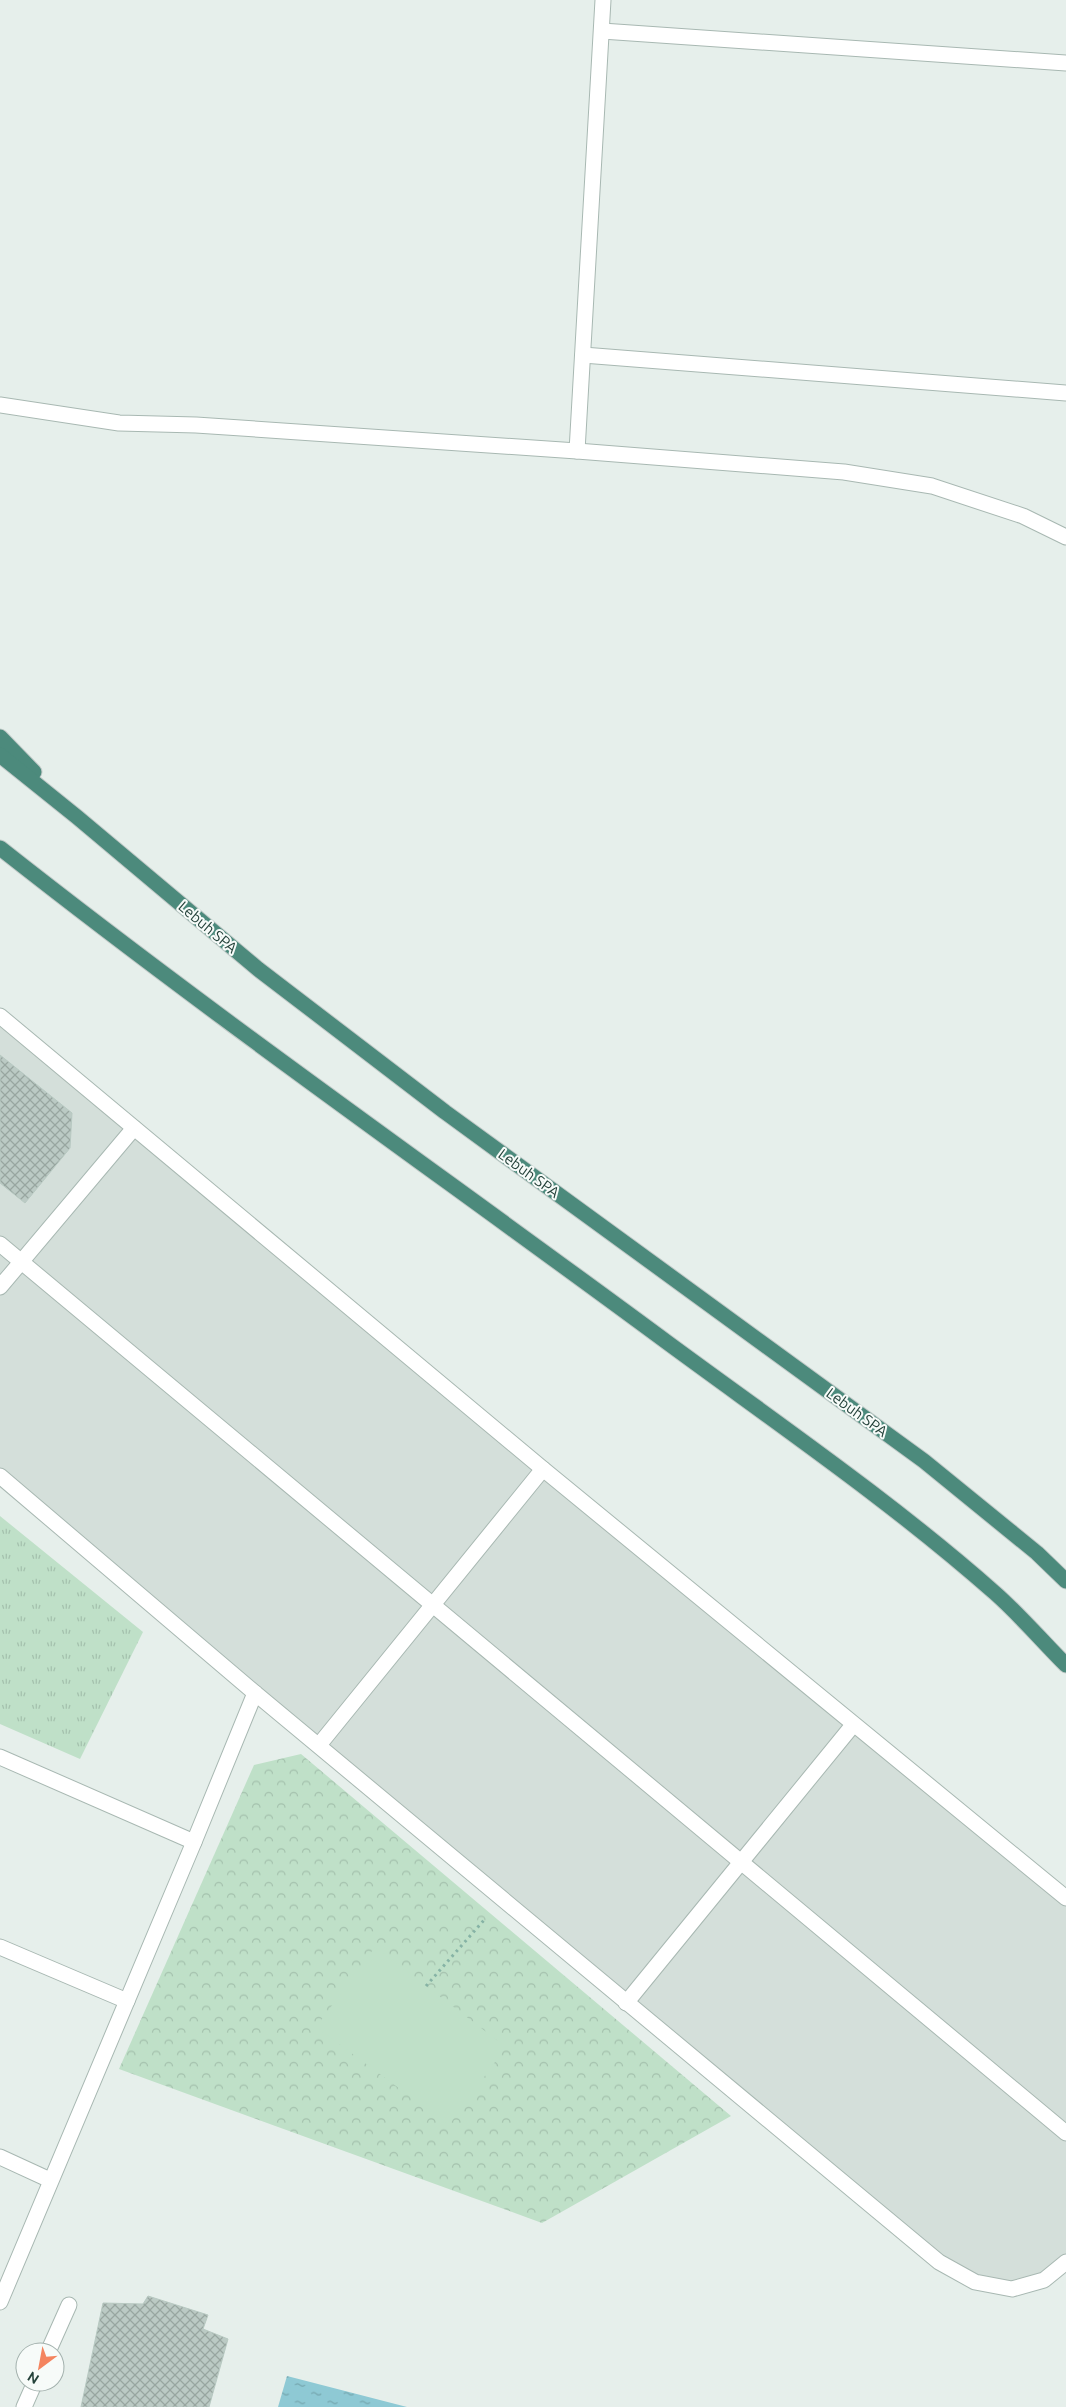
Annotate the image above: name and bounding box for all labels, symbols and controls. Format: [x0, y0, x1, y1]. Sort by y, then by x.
street label: Lebuh SPA [175, 898, 241, 957]
street label: Lebuh SPA [495, 1145, 563, 1201]
street label: Lebuh SPA [823, 1384, 891, 1440]
north arrow [15, 2342, 65, 2392]
text: N [24, 2368, 42, 2388]

